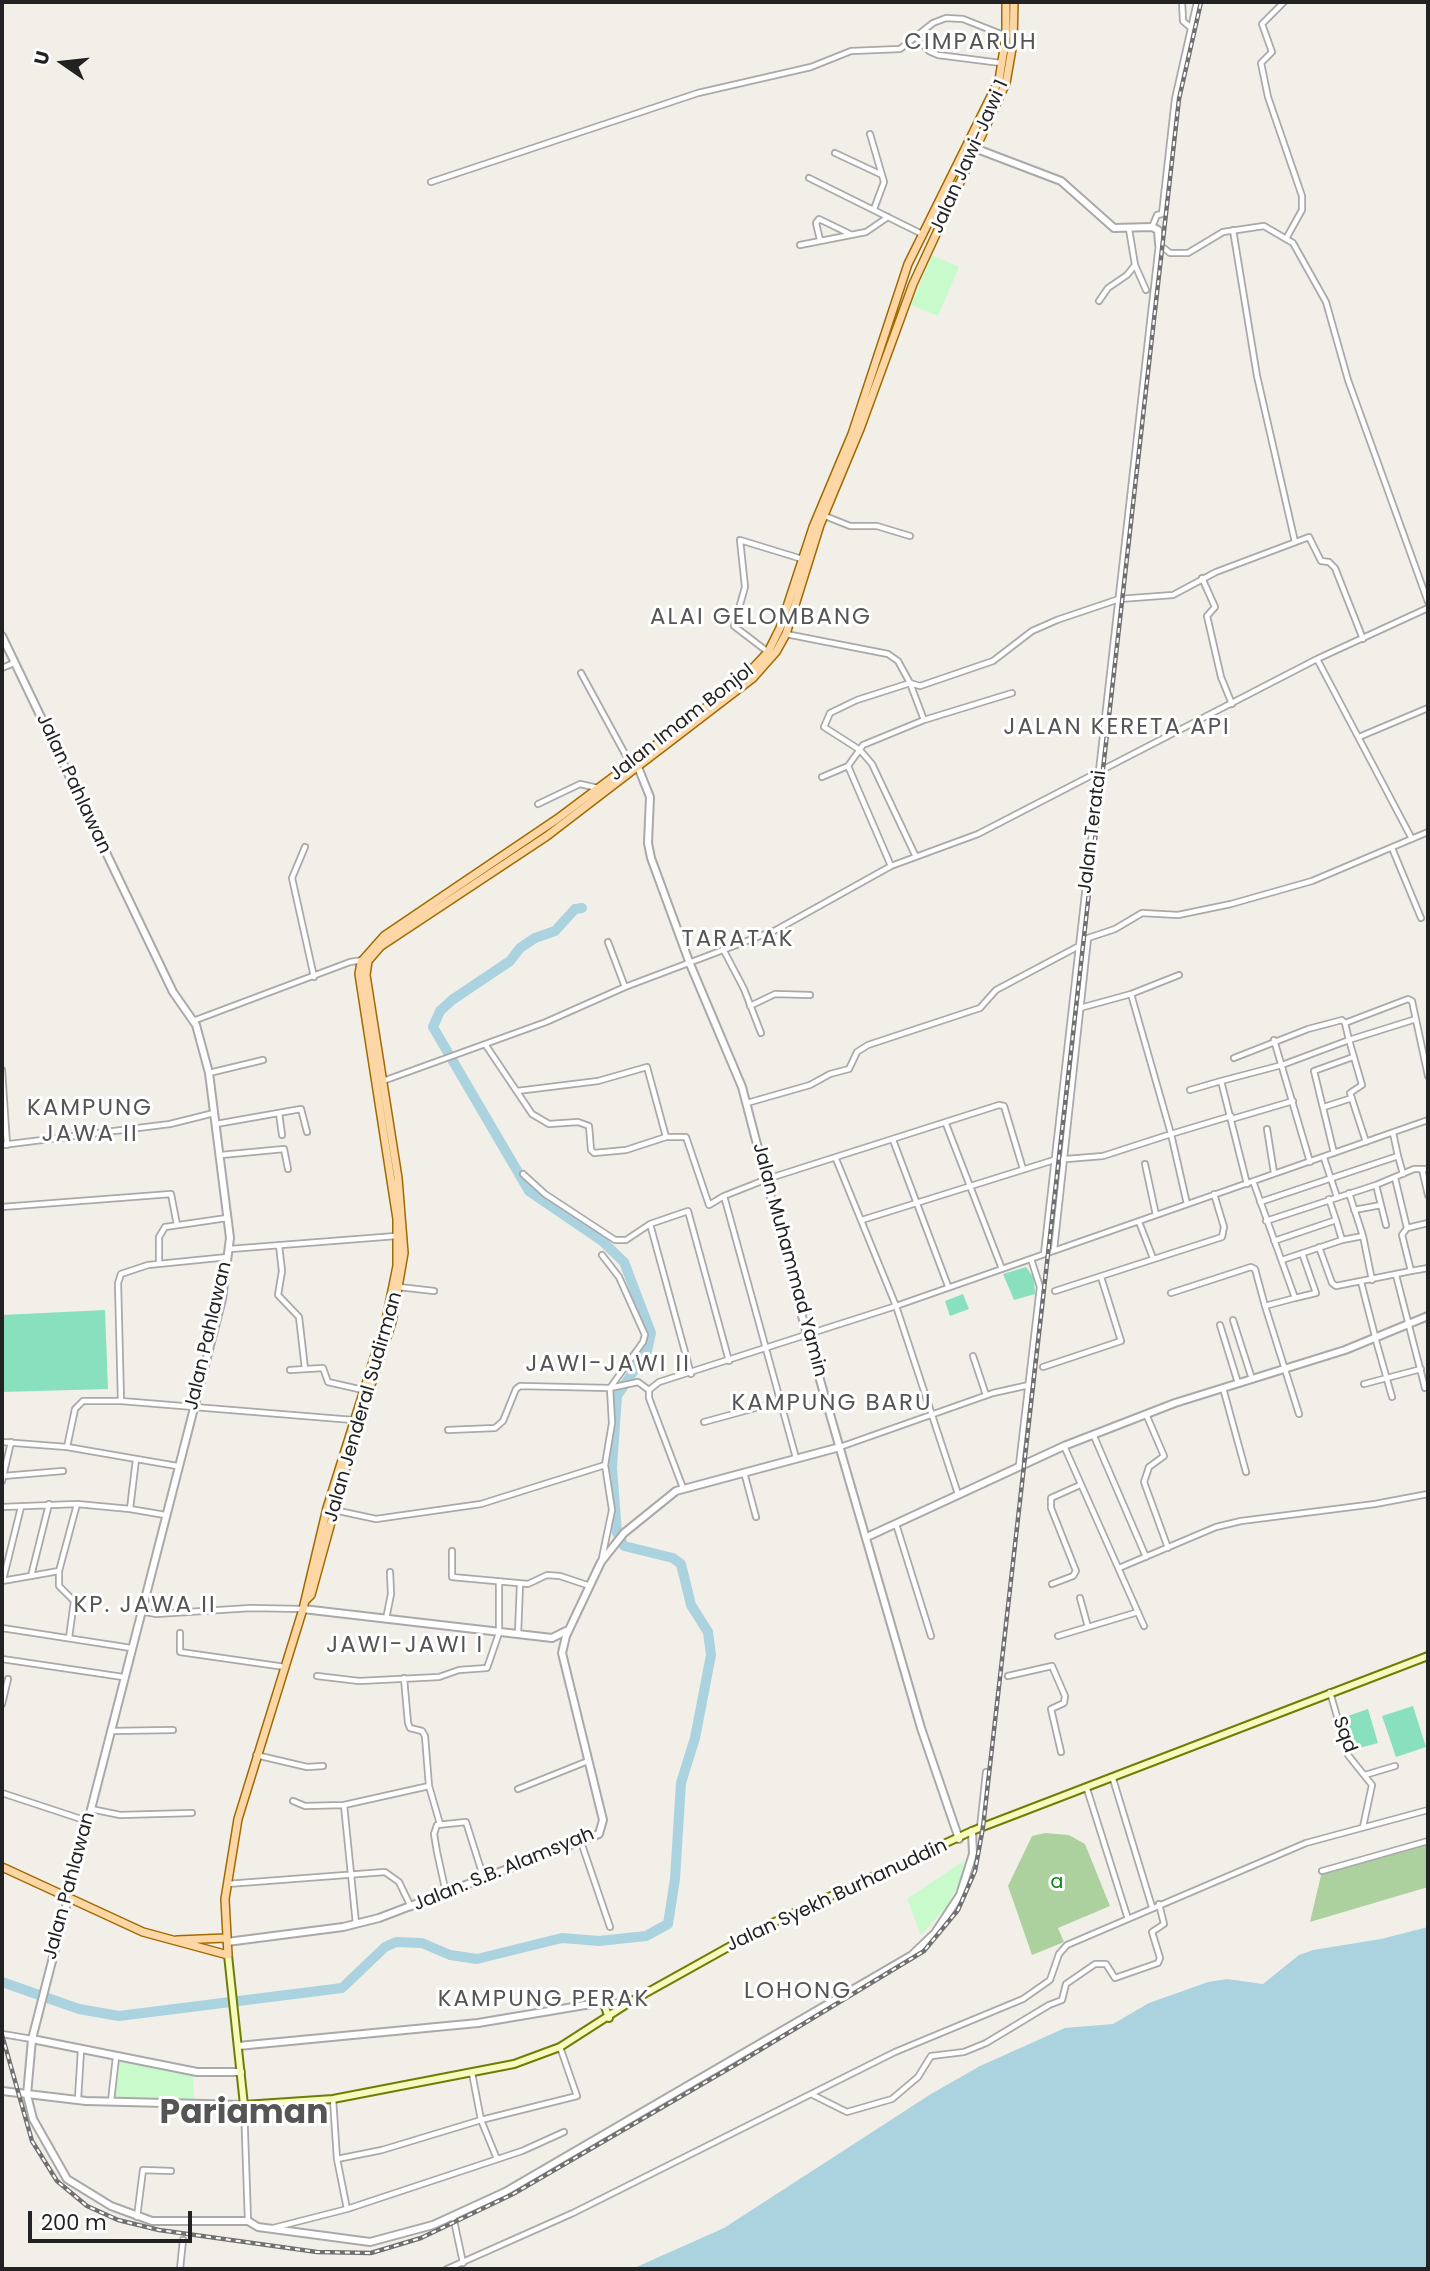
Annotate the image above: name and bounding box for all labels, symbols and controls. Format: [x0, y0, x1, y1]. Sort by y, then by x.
north arrow [28, 28, 98, 98]
district label: CIMPARUH [905, 29, 1037, 57]
text: U [27, 48, 57, 68]
street label: Jalan Jawi-Jawi 1 [926, 77, 1014, 237]
district label: ALAI GELOMBANG [652, 604, 870, 632]
street label: Jalan Imam Bonjol [605, 660, 759, 786]
street label: Jalan Pahlawan [31, 710, 115, 858]
district label: JALAN KERETA API [1005, 714, 1229, 742]
street label: Jalan Teratai [1074, 769, 1112, 895]
district label: TARATAK [682, 926, 794, 954]
district label: KAMPUNG JAWA II [28, 1095, 152, 1149]
street label: Jalan Muhammad Yamin [747, 1140, 831, 1380]
street label: Jalan Pahlawan [181, 1259, 237, 1413]
street label: Jalan Jenderal Sudirman [320, 1289, 408, 1525]
district label: JAWI-JAWI II [527, 1351, 689, 1379]
district label: KAMPUNG BARU [733, 1390, 931, 1418]
district label: KP. JAWA II [75, 1592, 215, 1620]
district label: JAWI-JAWI I [327, 1632, 483, 1660]
street label: Sqd [1327, 1714, 1361, 1756]
street label: Jalan Pahlawan [39, 1810, 101, 1962]
street label: Jalan. S.B. Alamsyah [410, 1823, 598, 1917]
street label: Jalan Syekh Burhanuddin [723, 1835, 951, 1957]
park label: a [1051, 1872, 1063, 1894]
district label: LOHONG [745, 1978, 851, 2006]
district label: KAMPUNG PERAK [439, 1986, 649, 2014]
district label: Pariaman [160, 2095, 328, 2135]
scale bar [32, 2198, 196, 2242]
text: 200 m [41, 2208, 107, 2237]

